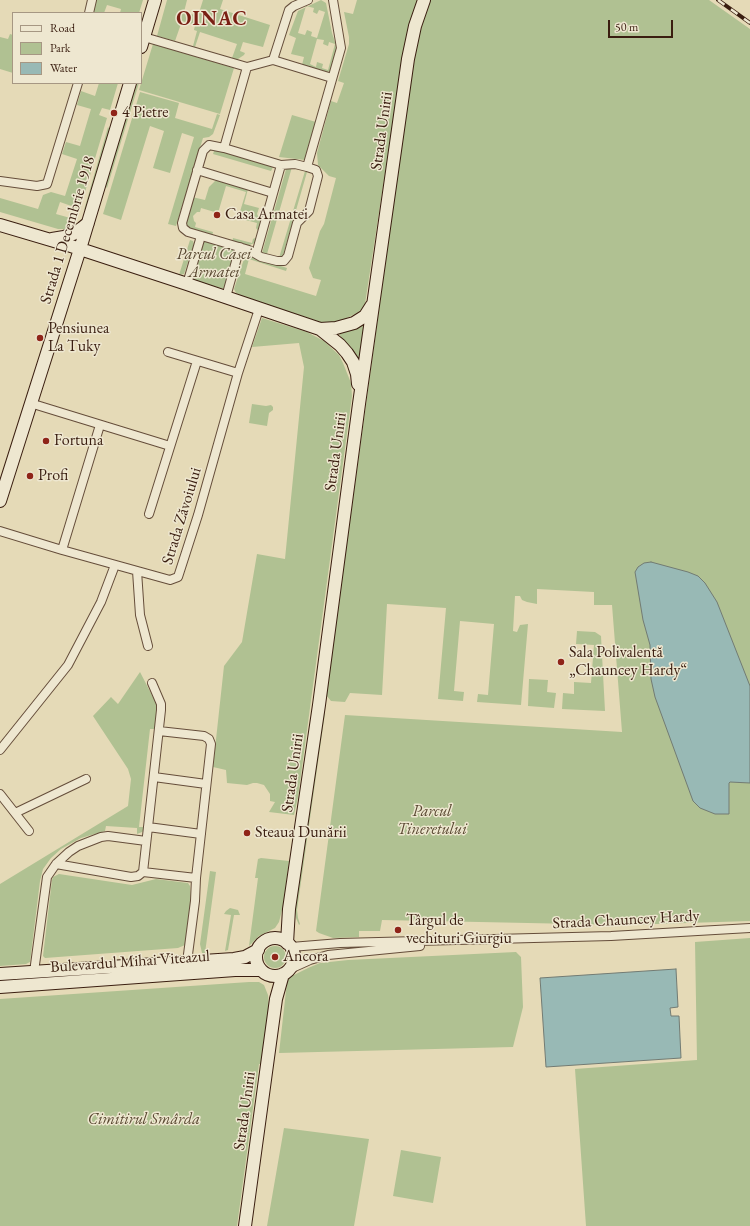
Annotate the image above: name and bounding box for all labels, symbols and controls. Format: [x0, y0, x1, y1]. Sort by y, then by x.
district label: OINAC [176, 8, 248, 32]
legend [12, 12, 142, 84]
scale bar [610, 12, 675, 38]
text: 50 m [615, 19, 638, 35]
text: Road [50, 20, 75, 36]
text: Park [50, 40, 70, 56]
text: Water [50, 60, 77, 76]
street label: Strada Unirii [367, 90, 397, 172]
place label: 4 Pietre [122, 103, 168, 123]
marker: 4 Pietre [109, 108, 119, 118]
street label: Strada 1 Decembrie 1918 [36, 154, 100, 306]
place label: Casa Armatei [225, 205, 308, 225]
marker: Casa Armatei [212, 210, 222, 220]
park label: Parcul Casei Armatei [177, 245, 251, 283]
place label: Pensiunea La Tuky [48, 319, 109, 357]
marker: Pensiunea La Tuky [35, 333, 45, 343]
street label: Strada Unirii [321, 411, 351, 493]
place label: Fortuna [54, 431, 103, 451]
marker: Fortuna [41, 436, 51, 446]
street label: Strada Zăvoiului [158, 465, 206, 567]
place label: Profi [38, 466, 68, 486]
marker: Profi [25, 471, 35, 481]
place label: Sala Polivalentă „Chauncey Hardy“ [569, 643, 687, 681]
marker: Sala Polivalentă „Chauncey Hardy“ [556, 657, 566, 667]
street label: Strada Unirii [278, 732, 308, 814]
park label: Parcul Tineretului [397, 802, 467, 840]
place label: Steaua Dunării [255, 823, 347, 843]
marker: Steaua Dunării [242, 828, 252, 838]
street label: Strada Chauncey Hardy [552, 907, 700, 933]
place label: Târgul de vechituri Giurgiu [406, 911, 512, 949]
marker: Târgul de vechituri Giurgiu [393, 925, 403, 935]
street label: Bulevardul Mihai Viteazul [50, 947, 210, 977]
place label: Ancora [283, 947, 328, 967]
marker: Ancora [270, 952, 280, 962]
street label: Strada Unirii [230, 1070, 260, 1152]
park label: Cimitirul Smârda [88, 1110, 200, 1130]

